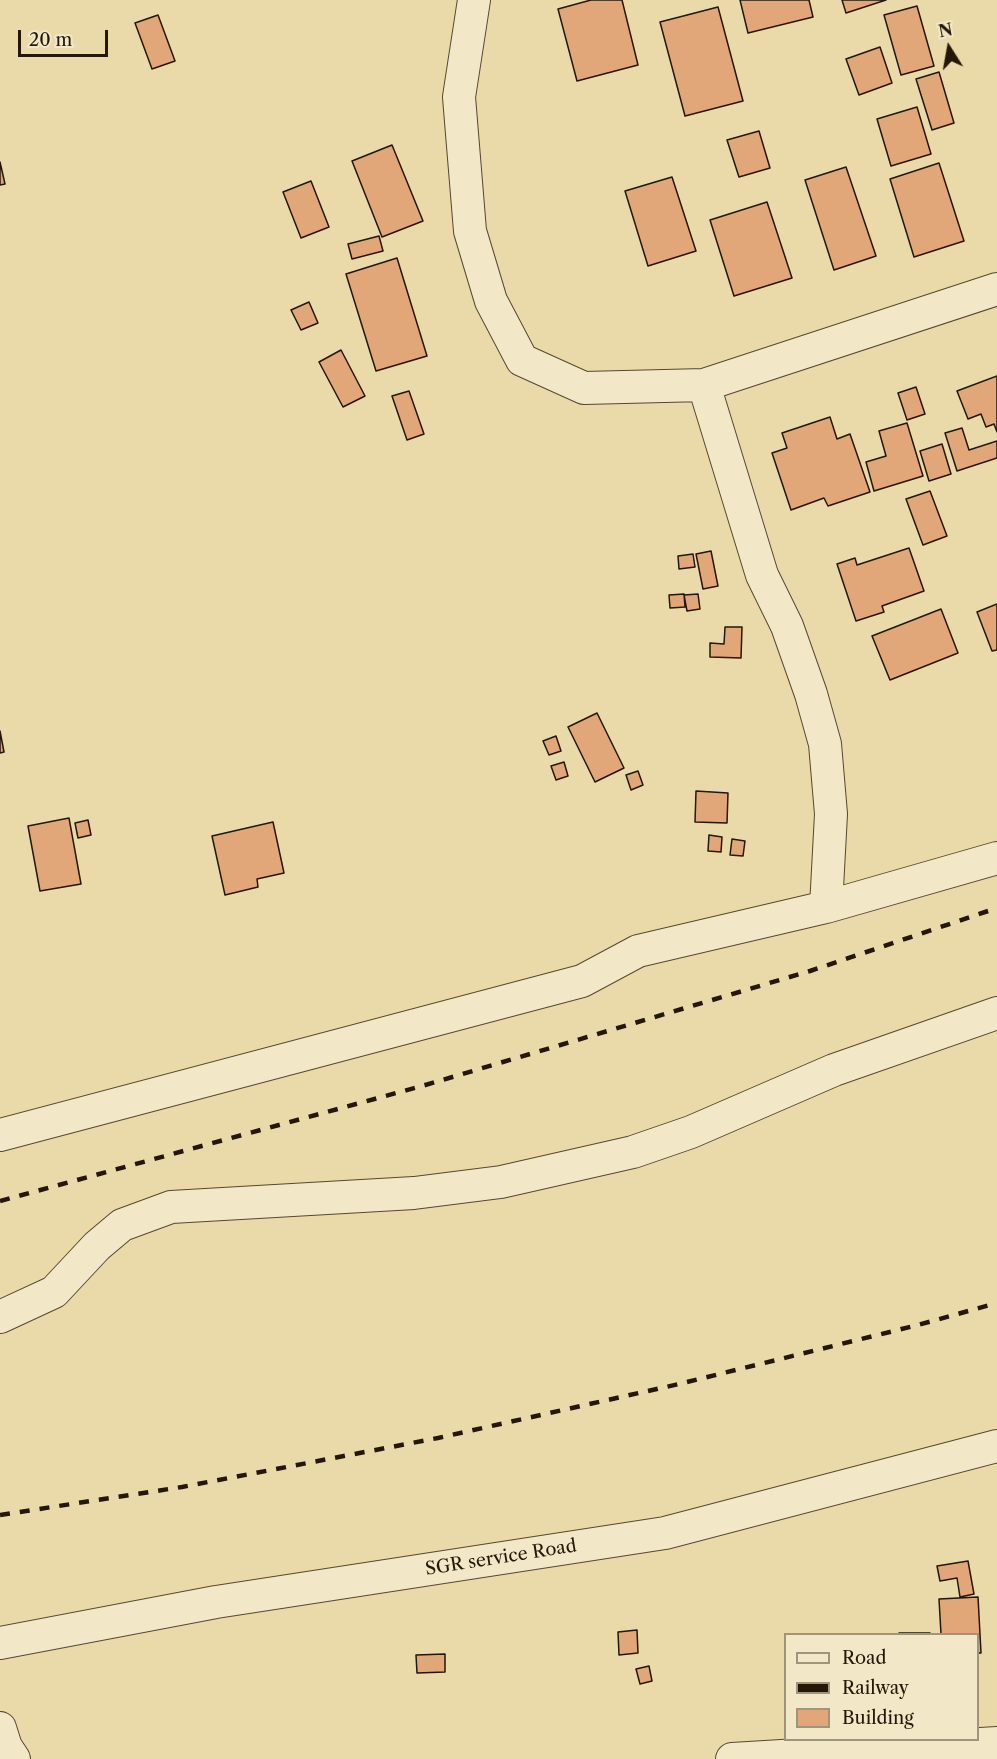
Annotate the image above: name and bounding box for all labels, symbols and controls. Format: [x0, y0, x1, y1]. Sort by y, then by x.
scale bar [21, 18, 111, 56]
north arrow [919, 18, 979, 78]
text: N [937, 19, 954, 41]
text: 20 m [29, 29, 72, 51]
street label: SGR service Road [424, 1535, 578, 1581]
legend [784, 1633, 979, 1741]
text: Road [842, 1647, 887, 1669]
text: Railway [842, 1677, 909, 1699]
text: Building [842, 1707, 914, 1729]

